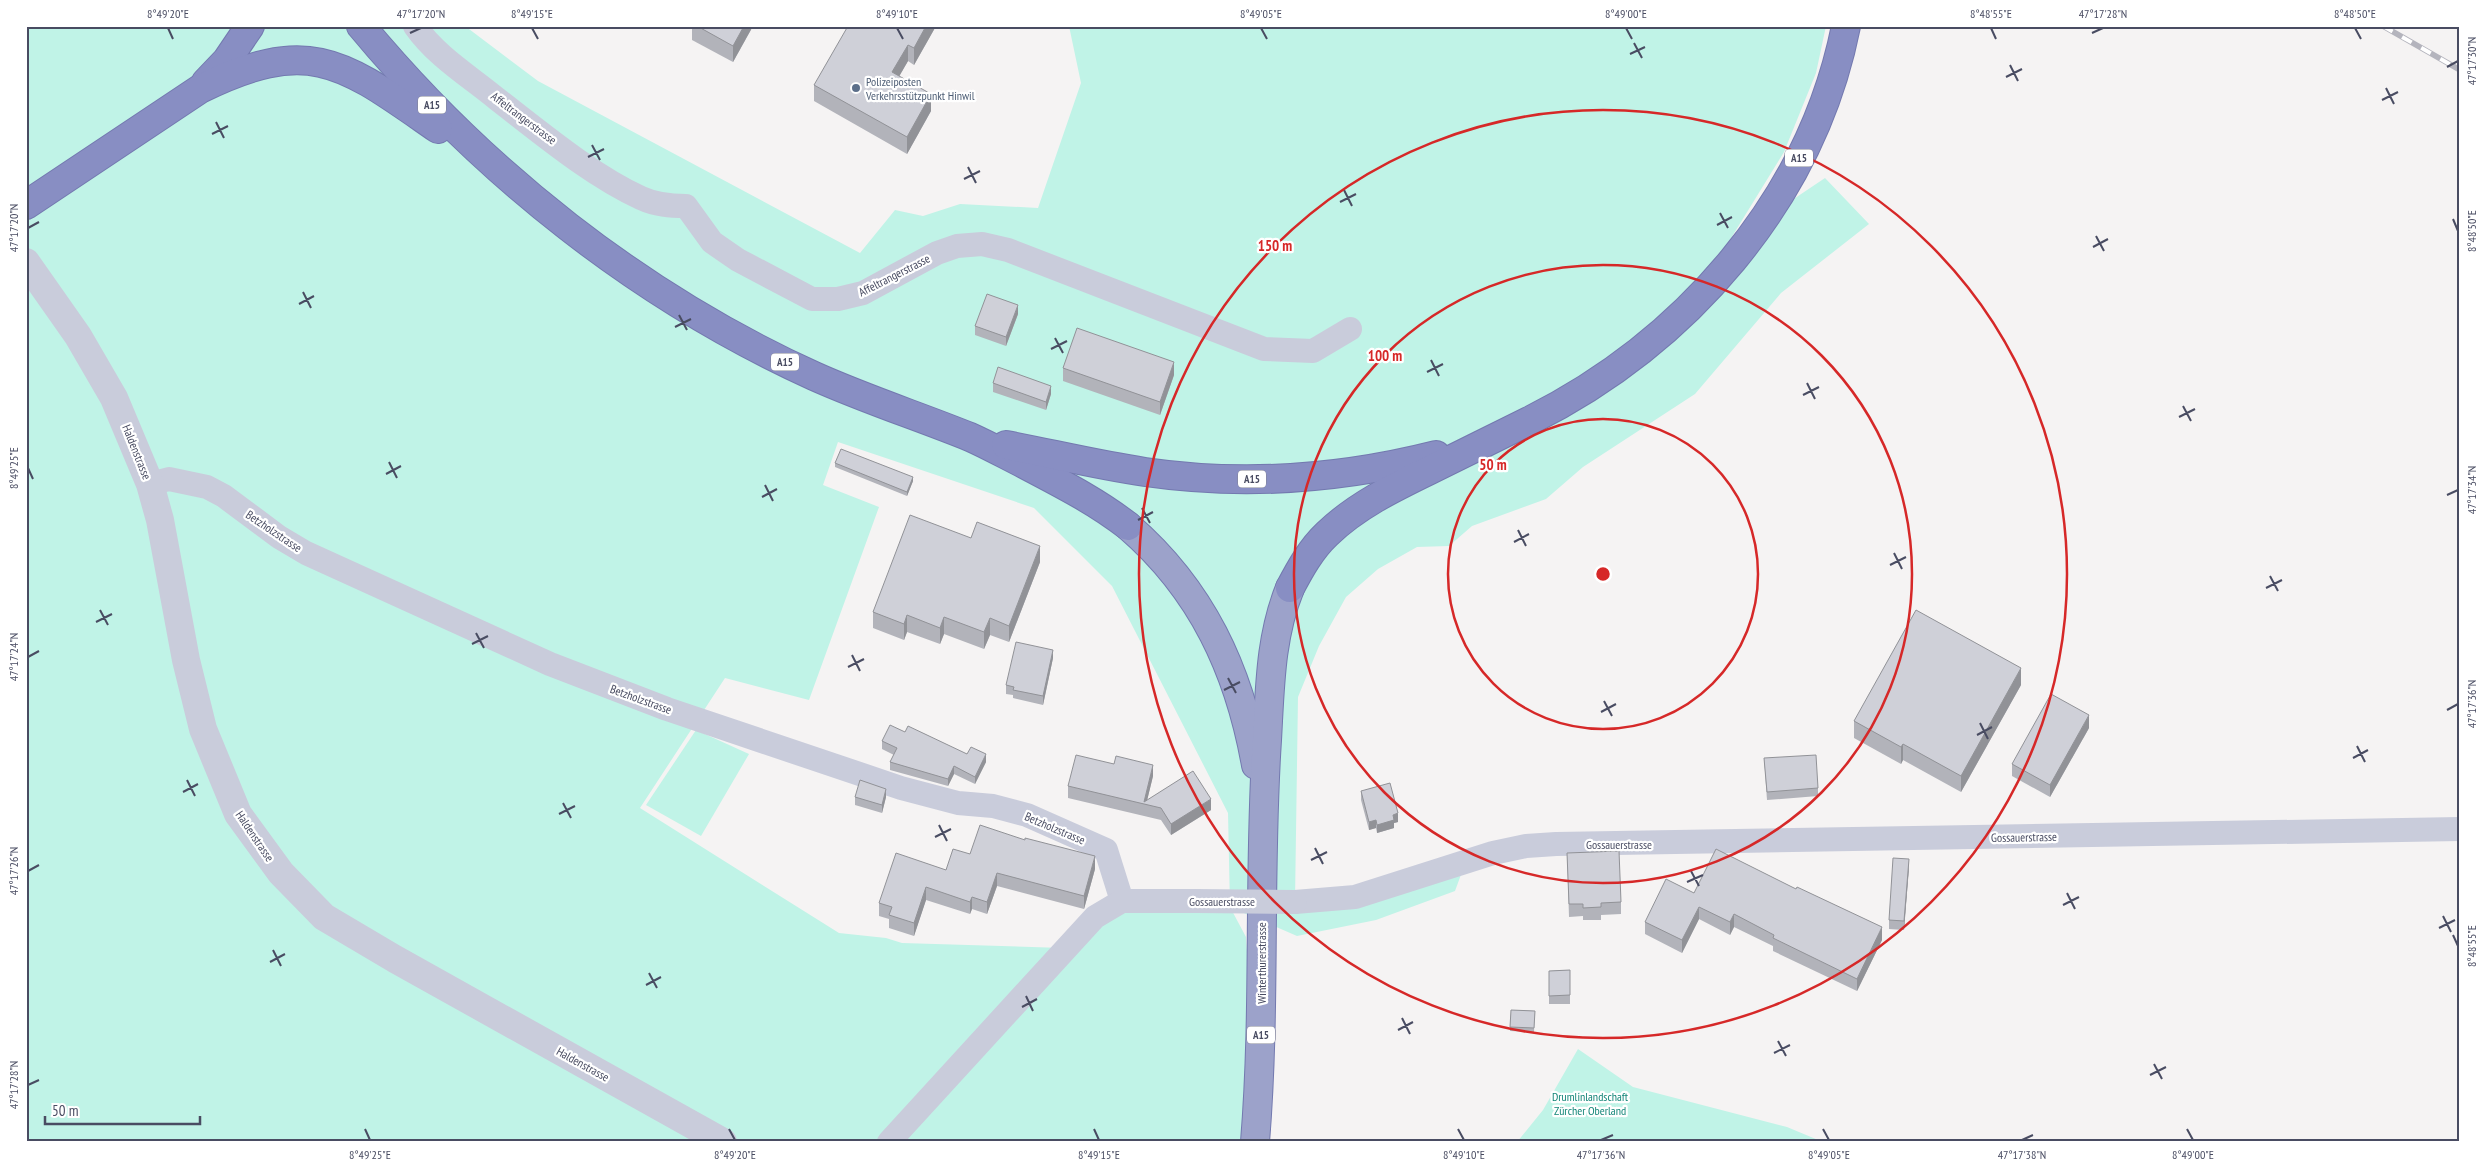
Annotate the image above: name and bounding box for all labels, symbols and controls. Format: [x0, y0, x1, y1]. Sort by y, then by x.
text: 8°49'20"E [147, 6, 189, 21]
text: 47°17'20"N [397, 6, 445, 21]
text: 8°49'15"E [511, 6, 553, 21]
text: 8°49'10"E [876, 6, 918, 21]
text: 8°49'05"E [1240, 6, 1282, 21]
text: 8°49'00"E [1605, 6, 1647, 21]
text: 8°48'55"E [1970, 6, 2012, 21]
text: 47°17'28"N [2079, 6, 2127, 21]
text: 8°48'50"E [2334, 6, 2376, 21]
text: 47°17'30"N [2464, 37, 2479, 85]
place label: Polizeiposten Verkehrsstützpunkt Hinwil [865, 74, 975, 103]
marker: Polizeiposten Verkehrsstützpunkt Hinwil [850, 82, 862, 94]
street label: Affeltrangerstrasse [488, 89, 560, 148]
road number: A15 [418, 96, 446, 114]
road number: A15 [1785, 150, 1813, 167]
text: 47°17'20"N [6, 204, 21, 252]
text: 8°48'50"E [2464, 210, 2479, 252]
text: 150 m [1258, 236, 1292, 255]
street label: Affeltrangerstrasse [856, 251, 932, 299]
text: 100 m [1368, 346, 1402, 365]
road number: A15 [771, 354, 799, 371]
street label: Haldenstrasse [119, 422, 155, 482]
text: 8°49'25"E [6, 447, 21, 489]
text: 50 m [1479, 455, 1507, 474]
text: 47°17'34"N [2464, 466, 2479, 514]
road number: A15 [1238, 470, 1266, 488]
street label: Betzholzstrasse [243, 507, 305, 555]
centre of rings [1594, 565, 1612, 583]
text: 47°17'24"N [6, 633, 21, 681]
text: 47°17'36"N [2464, 680, 2479, 728]
street label: Betzholzstrasse [608, 681, 674, 717]
street label: Haldenstrasse [233, 808, 277, 864]
street label: Betzholzstrasse [1022, 809, 1088, 847]
street label: Gossauerstrasse [1991, 829, 2057, 845]
street label: Gossauerstrasse [1586, 837, 1652, 852]
text: 47°17'26"N [6, 847, 21, 895]
street label: Gossauerstrasse [1189, 894, 1255, 909]
street label: Winterthurerstrasse [1254, 922, 1269, 1004]
text: 8°48'55"E [2464, 925, 2479, 967]
road number: A15 [1247, 1026, 1275, 1044]
street label: Haldenstrasse [554, 1043, 612, 1085]
text: 47°17'28"N [6, 1061, 21, 1109]
park label: Drumlinlandschaft Zürcher Oberland [1552, 1089, 1629, 1118]
scale bar [45, 1093, 200, 1125]
text: 50 m [52, 1101, 78, 1120]
text: 8°49'25"E [349, 1147, 391, 1162]
text: 8°49'20"E [714, 1147, 756, 1162]
text: 8°49'15"E [1078, 1147, 1120, 1162]
text: 8°49'10"E [1443, 1147, 1485, 1162]
text: 47°17'36"N [1577, 1147, 1625, 1162]
text: 8°49'05"E [1808, 1147, 1850, 1162]
text: 47°17'38"N [1998, 1147, 2046, 1162]
text: 8°49'00"E [2172, 1147, 2214, 1162]

